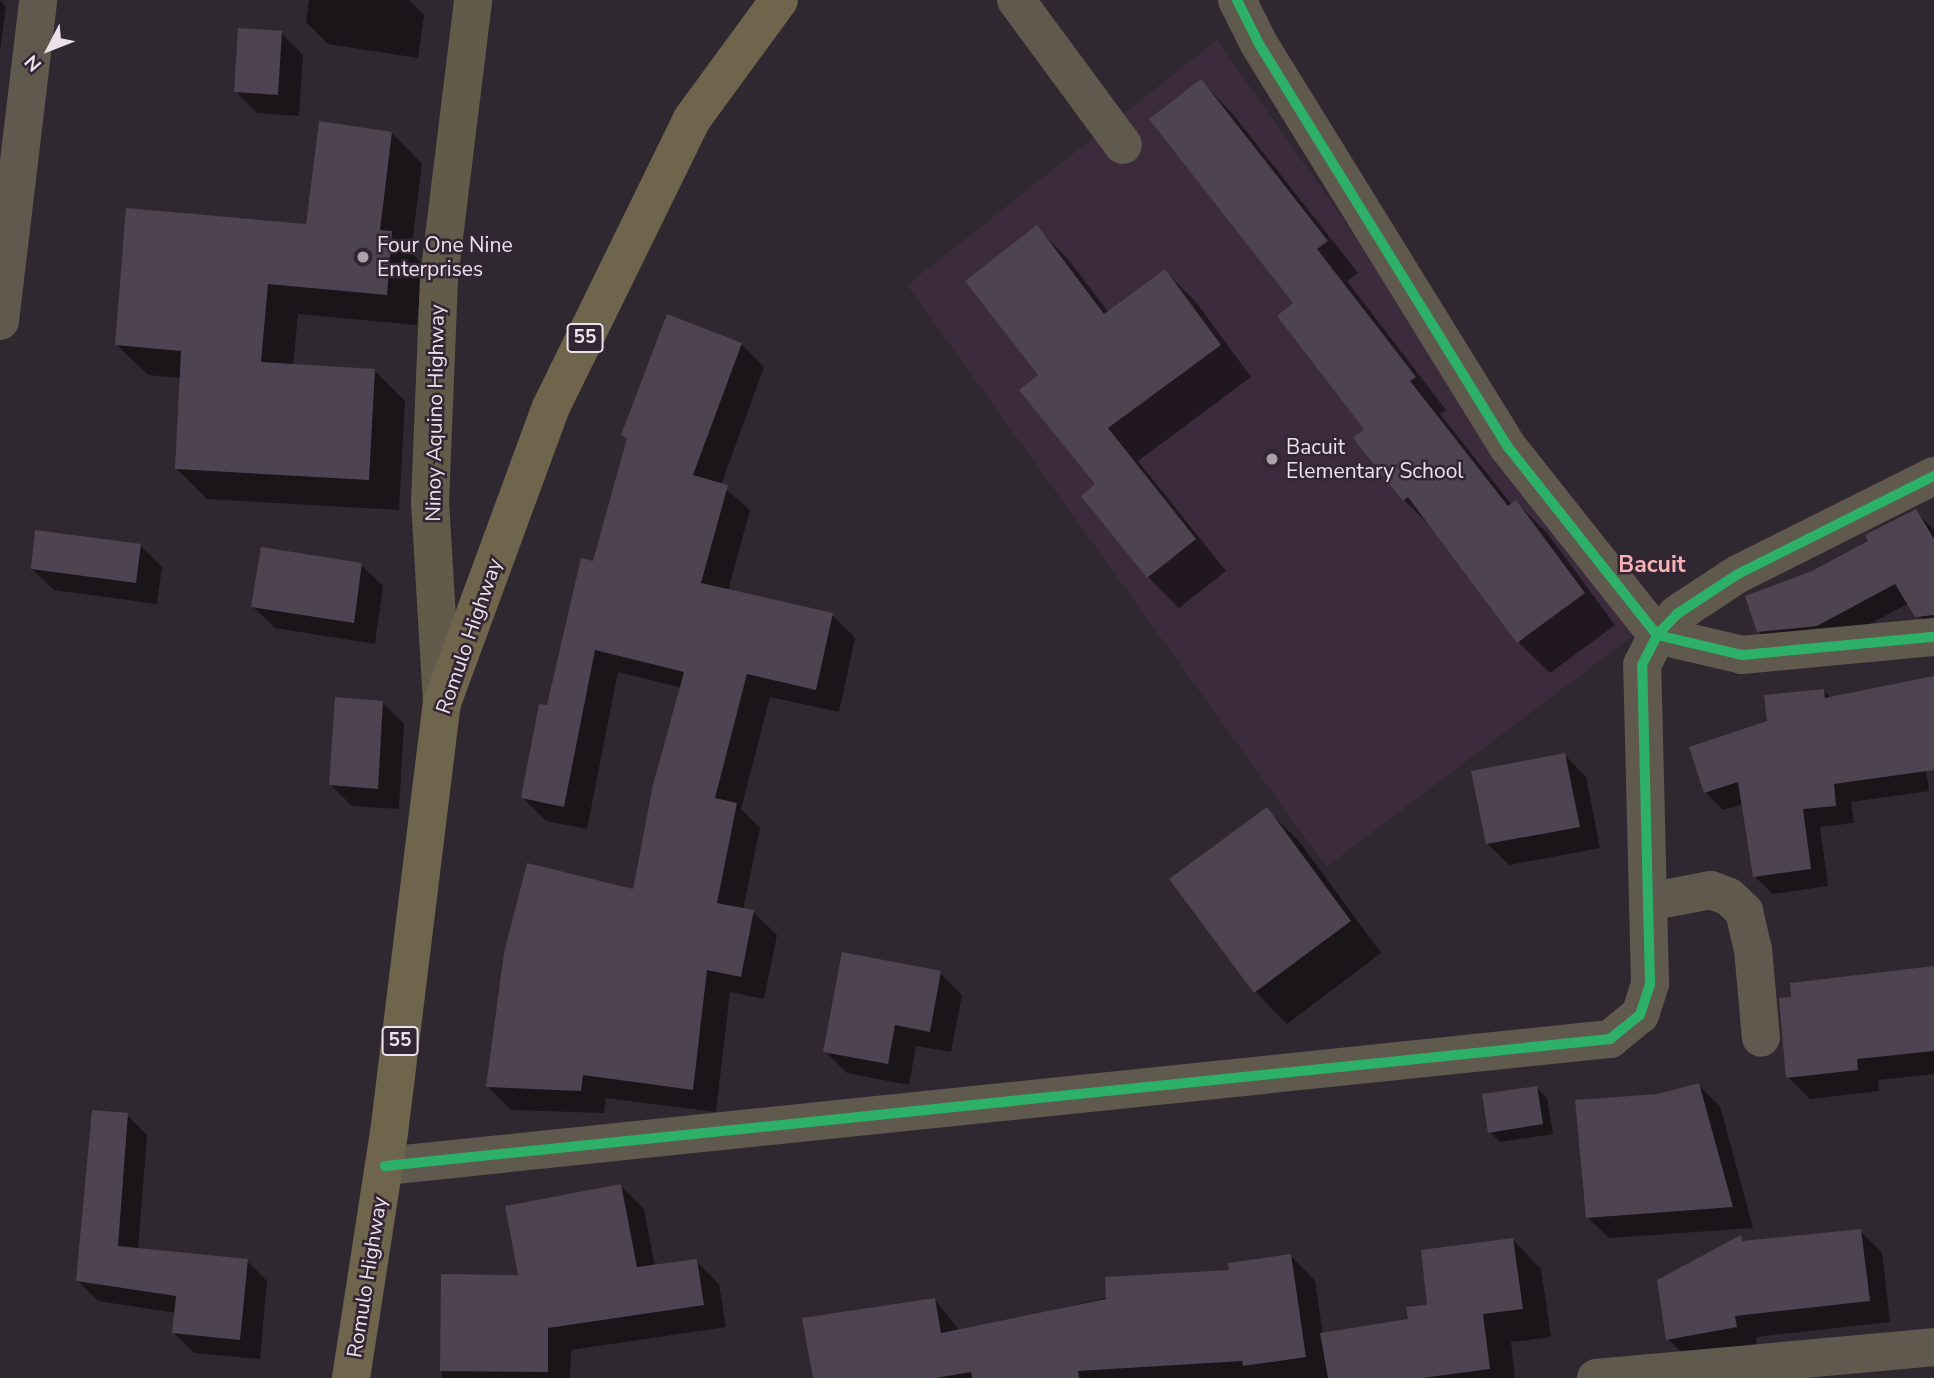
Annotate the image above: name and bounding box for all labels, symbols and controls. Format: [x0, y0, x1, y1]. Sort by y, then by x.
north arrow [14, 14, 84, 84]
text: N [19, 49, 48, 77]
place label: Four One Nine Enterprises [377, 232, 513, 282]
marker: Four One Nine Enterprises [355, 249, 371, 265]
street label: Ninoy Aquino Highway [421, 304, 449, 522]
road number: 55 [566, 322, 604, 354]
place label: Bacuit Elementary School [1286, 434, 1464, 484]
marker: Bacuit Elementary School [1264, 451, 1280, 467]
district label: Bacuit [1618, 551, 1686, 579]
street label: Romulo Highway [431, 555, 507, 717]
road number: 55 [381, 1026, 419, 1056]
street label: Romulo Highway [342, 1195, 392, 1359]

